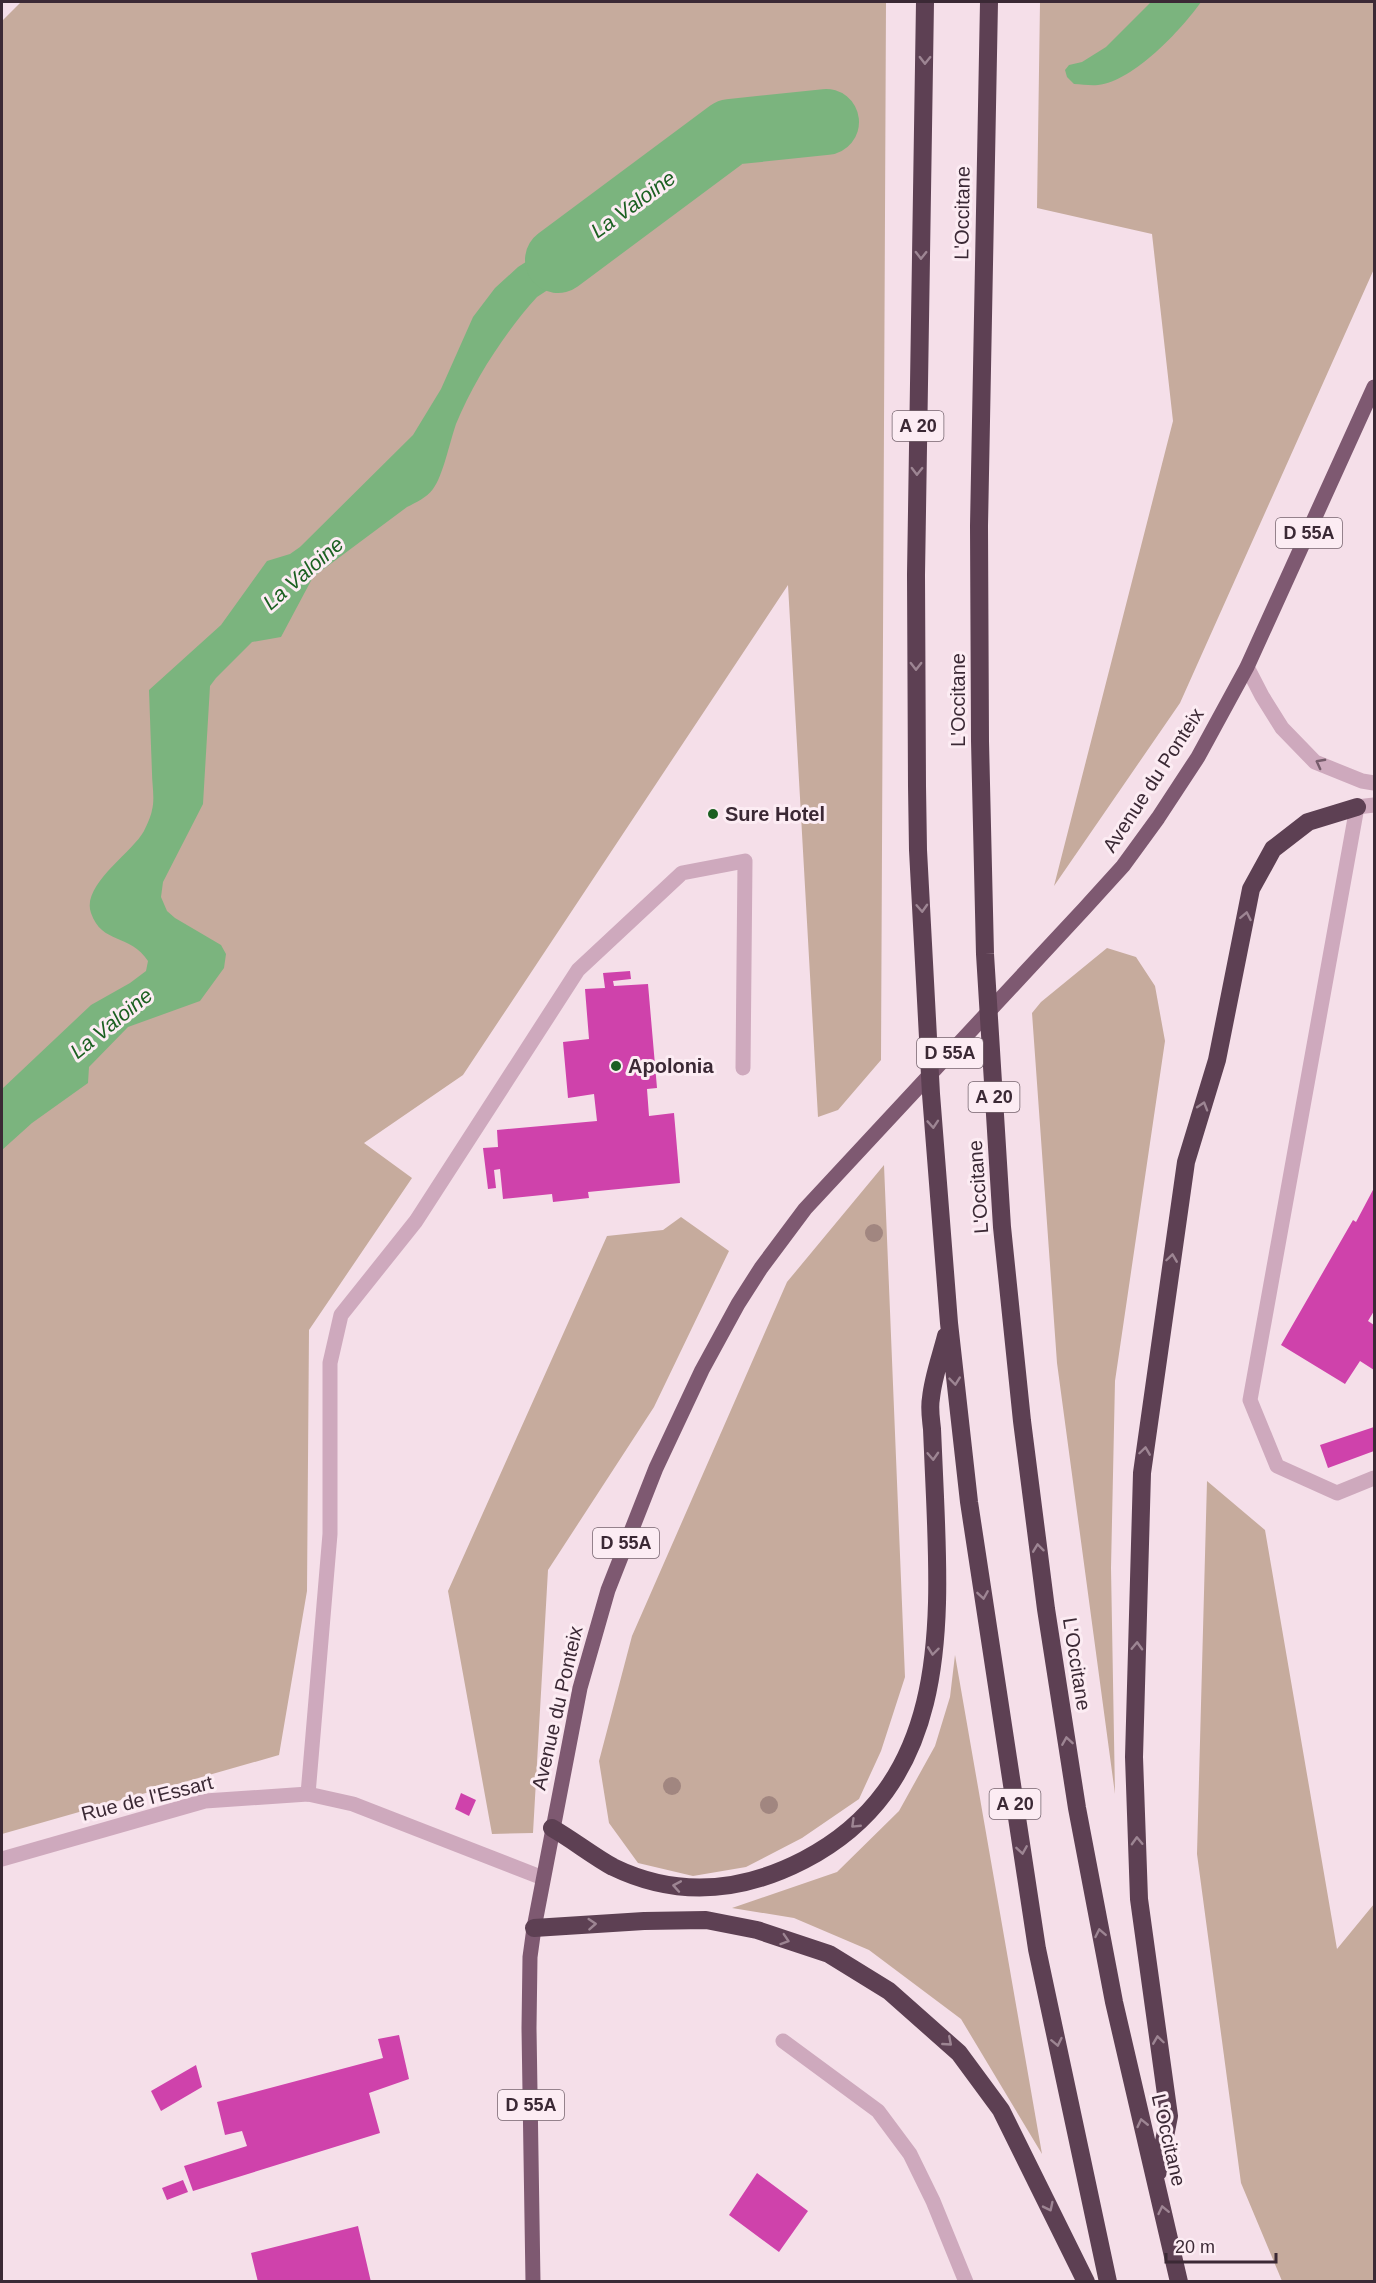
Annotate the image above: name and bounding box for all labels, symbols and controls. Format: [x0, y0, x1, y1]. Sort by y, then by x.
one-way arrow [919, 55, 931, 64]
water label: La Valoine [586, 166, 680, 242]
street label: L'Occitane [950, 166, 974, 260]
one-way arrow [915, 250, 928, 259]
road number: A 20 [892, 411, 944, 441]
one-way arrow [911, 466, 924, 475]
road number: D 55A [1276, 518, 1342, 548]
water label: La Valoine [258, 532, 348, 614]
street label: L'Occitane [947, 653, 969, 747]
one-way arrow [910, 661, 922, 670]
street label: Avenue du Ponteix [1098, 704, 1208, 856]
one-way arrow [1316, 759, 1326, 770]
place label: Sure Hotel [725, 803, 825, 825]
marker: Sure Hotel [706, 807, 720, 821]
one-way arrow [915, 904, 928, 913]
one-way arrow [1239, 912, 1252, 922]
water label: La Valoine [66, 983, 156, 1063]
road number: D 55A [917, 1038, 983, 1068]
place label: Apolonia [628, 1055, 714, 1077]
marker: Apolonia [609, 1059, 623, 1073]
road number: A 20 [968, 1082, 1020, 1112]
one-way arrow [1196, 1101, 1208, 1112]
one-way arrow [927, 1119, 940, 1128]
street label: L'Occitane [964, 1139, 992, 1235]
one-way arrow [1166, 1253, 1178, 1263]
one-way arrow [949, 1376, 961, 1385]
one-way arrow [1138, 1447, 1150, 1456]
one-way arrow [927, 1452, 940, 1461]
road number: D 55A [593, 1528, 659, 1558]
one-way arrow [1033, 1543, 1045, 1553]
one-way arrow [977, 1590, 989, 1600]
street label: L'Occitane [1059, 1616, 1095, 1712]
street label: Avenue du Ponteix [527, 1624, 587, 1792]
one-way arrow [1130, 1641, 1143, 1650]
one-way arrow [928, 1646, 940, 1656]
one-way arrow [1061, 1736, 1073, 1745]
street label: Rue de l'Essart [79, 1771, 216, 1825]
road number: A 20 [990, 1789, 1040, 1819]
one-way arrow [852, 1817, 862, 1828]
one-way arrow [1130, 1836, 1143, 1845]
one-way arrow [1015, 1845, 1027, 1855]
one-way arrow [672, 1880, 682, 1893]
one-way arrow [588, 1918, 597, 1931]
one-way arrow [1095, 1928, 1107, 1938]
one-way arrow [779, 1932, 790, 1945]
one-way arrow [941, 2035, 951, 2046]
one-way arrow [1153, 2035, 1165, 2044]
one-way arrow [1049, 2037, 1062, 2047]
road number: D 55A [498, 2090, 564, 2120]
street label: L'Occitane [1148, 2092, 1190, 2188]
one-way arrow [1137, 2118, 1150, 2128]
one-way arrow [1042, 2201, 1054, 2212]
one-way arrow [1157, 2206, 1170, 2216]
scale bar [1166, 2226, 1276, 2264]
text: 20 m [1175, 2237, 1215, 2257]

